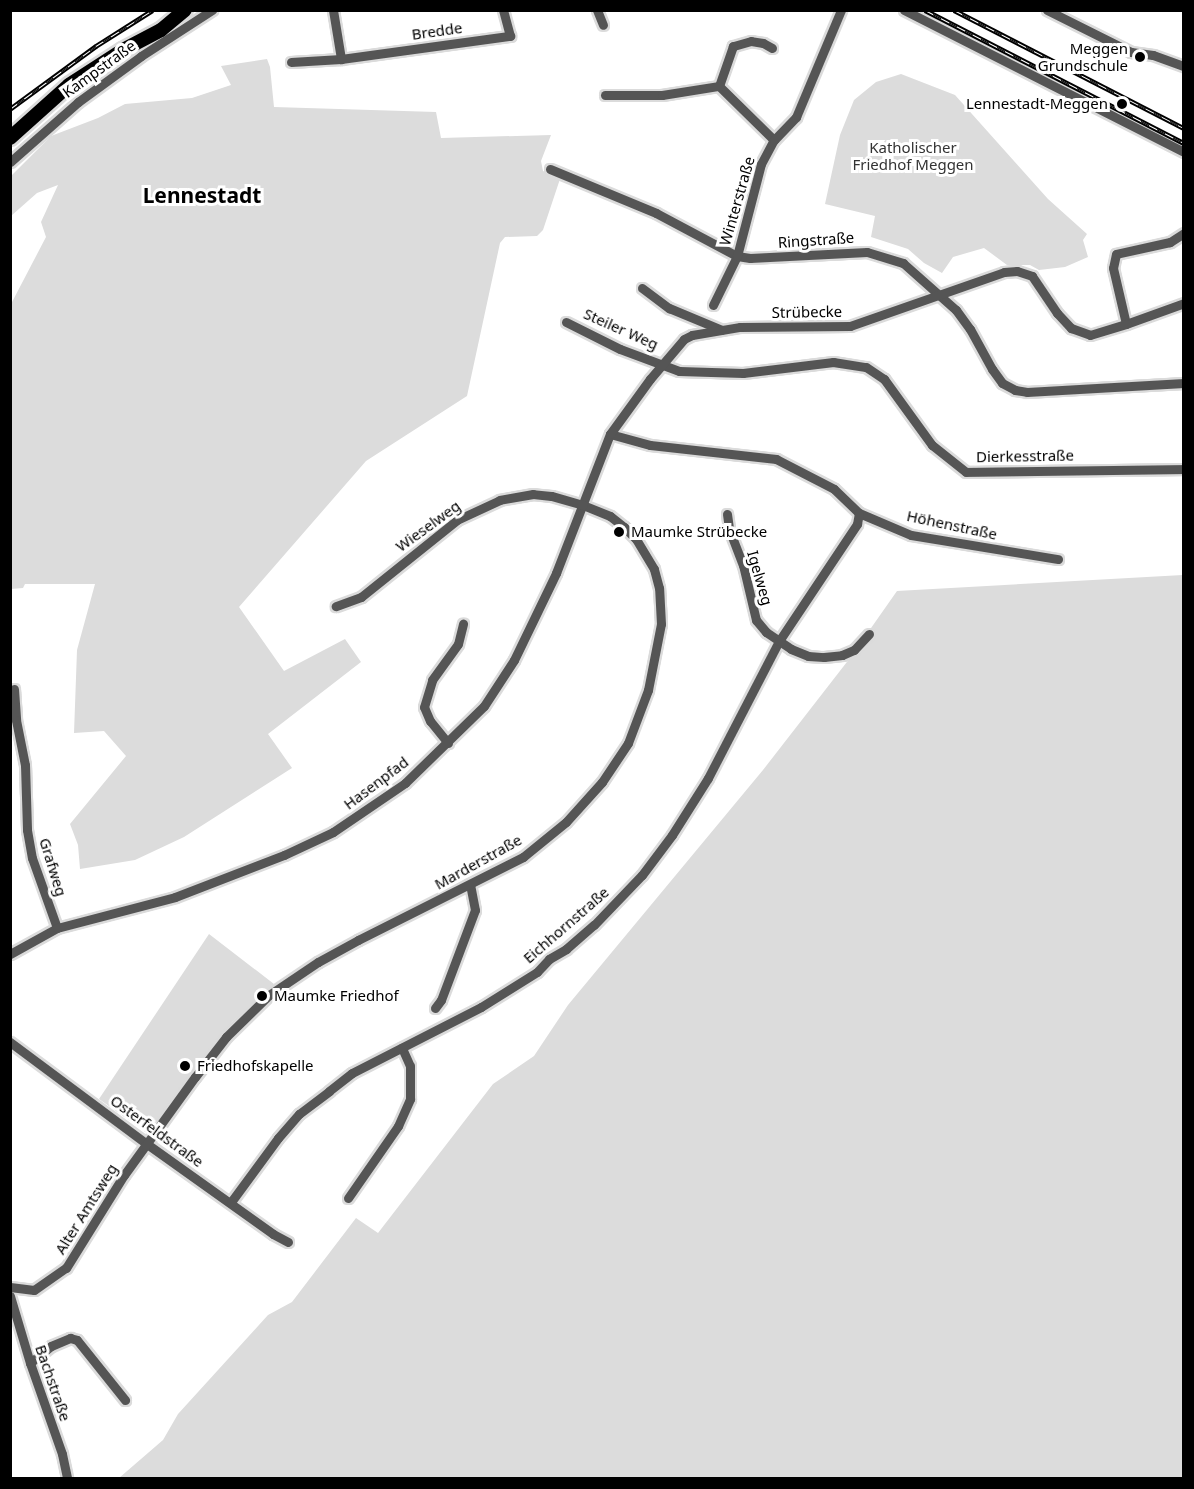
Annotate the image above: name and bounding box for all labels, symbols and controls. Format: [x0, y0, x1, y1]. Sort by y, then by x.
street label: Bredde [410, 19, 464, 43]
street label: Kampstraße [59, 37, 139, 101]
place label: Meggen Grundschule [1038, 39, 1128, 74]
marker: Meggen Grundschule [1133, 50, 1147, 64]
place label: Lennestadt-Meggen [966, 95, 1108, 113]
marker: Lennestadt-Meggen [1113, 95, 1131, 113]
park label: Katholischer Friedhof Meggen [852, 138, 974, 173]
street label: Winterstraße [716, 154, 758, 248]
district label: Lennestadt [143, 182, 261, 208]
street label: Ringstraße [777, 228, 855, 252]
street label: Strübecke [772, 302, 842, 322]
street label: Steiler Weg [581, 305, 661, 353]
street label: Dierkesstraße [976, 446, 1074, 466]
street label: Wieselweg [392, 497, 464, 555]
street label: Höhenstraße [905, 507, 999, 543]
place label: Maumke Strübecke [631, 523, 767, 541]
marker: Maumke Strübecke [612, 525, 626, 539]
street label: Igelweg [744, 549, 776, 607]
street label: Hasenpfad [340, 753, 412, 813]
street label: Marderstraße [431, 831, 525, 893]
street label: Grafweg [36, 836, 70, 898]
street label: Eichhornstraße [520, 883, 612, 967]
place label: Maumke Friedhof [274, 987, 399, 1005]
marker: Maumke Friedhof [255, 989, 269, 1003]
place label: Friedhofskapelle [197, 1057, 314, 1075]
marker: Friedhofskapelle [178, 1059, 192, 1073]
street label: Osterfeldstraße [107, 1091, 207, 1171]
street label: Alter Amtsweg [51, 1161, 121, 1257]
street label: Bachstraße [32, 1342, 74, 1424]

